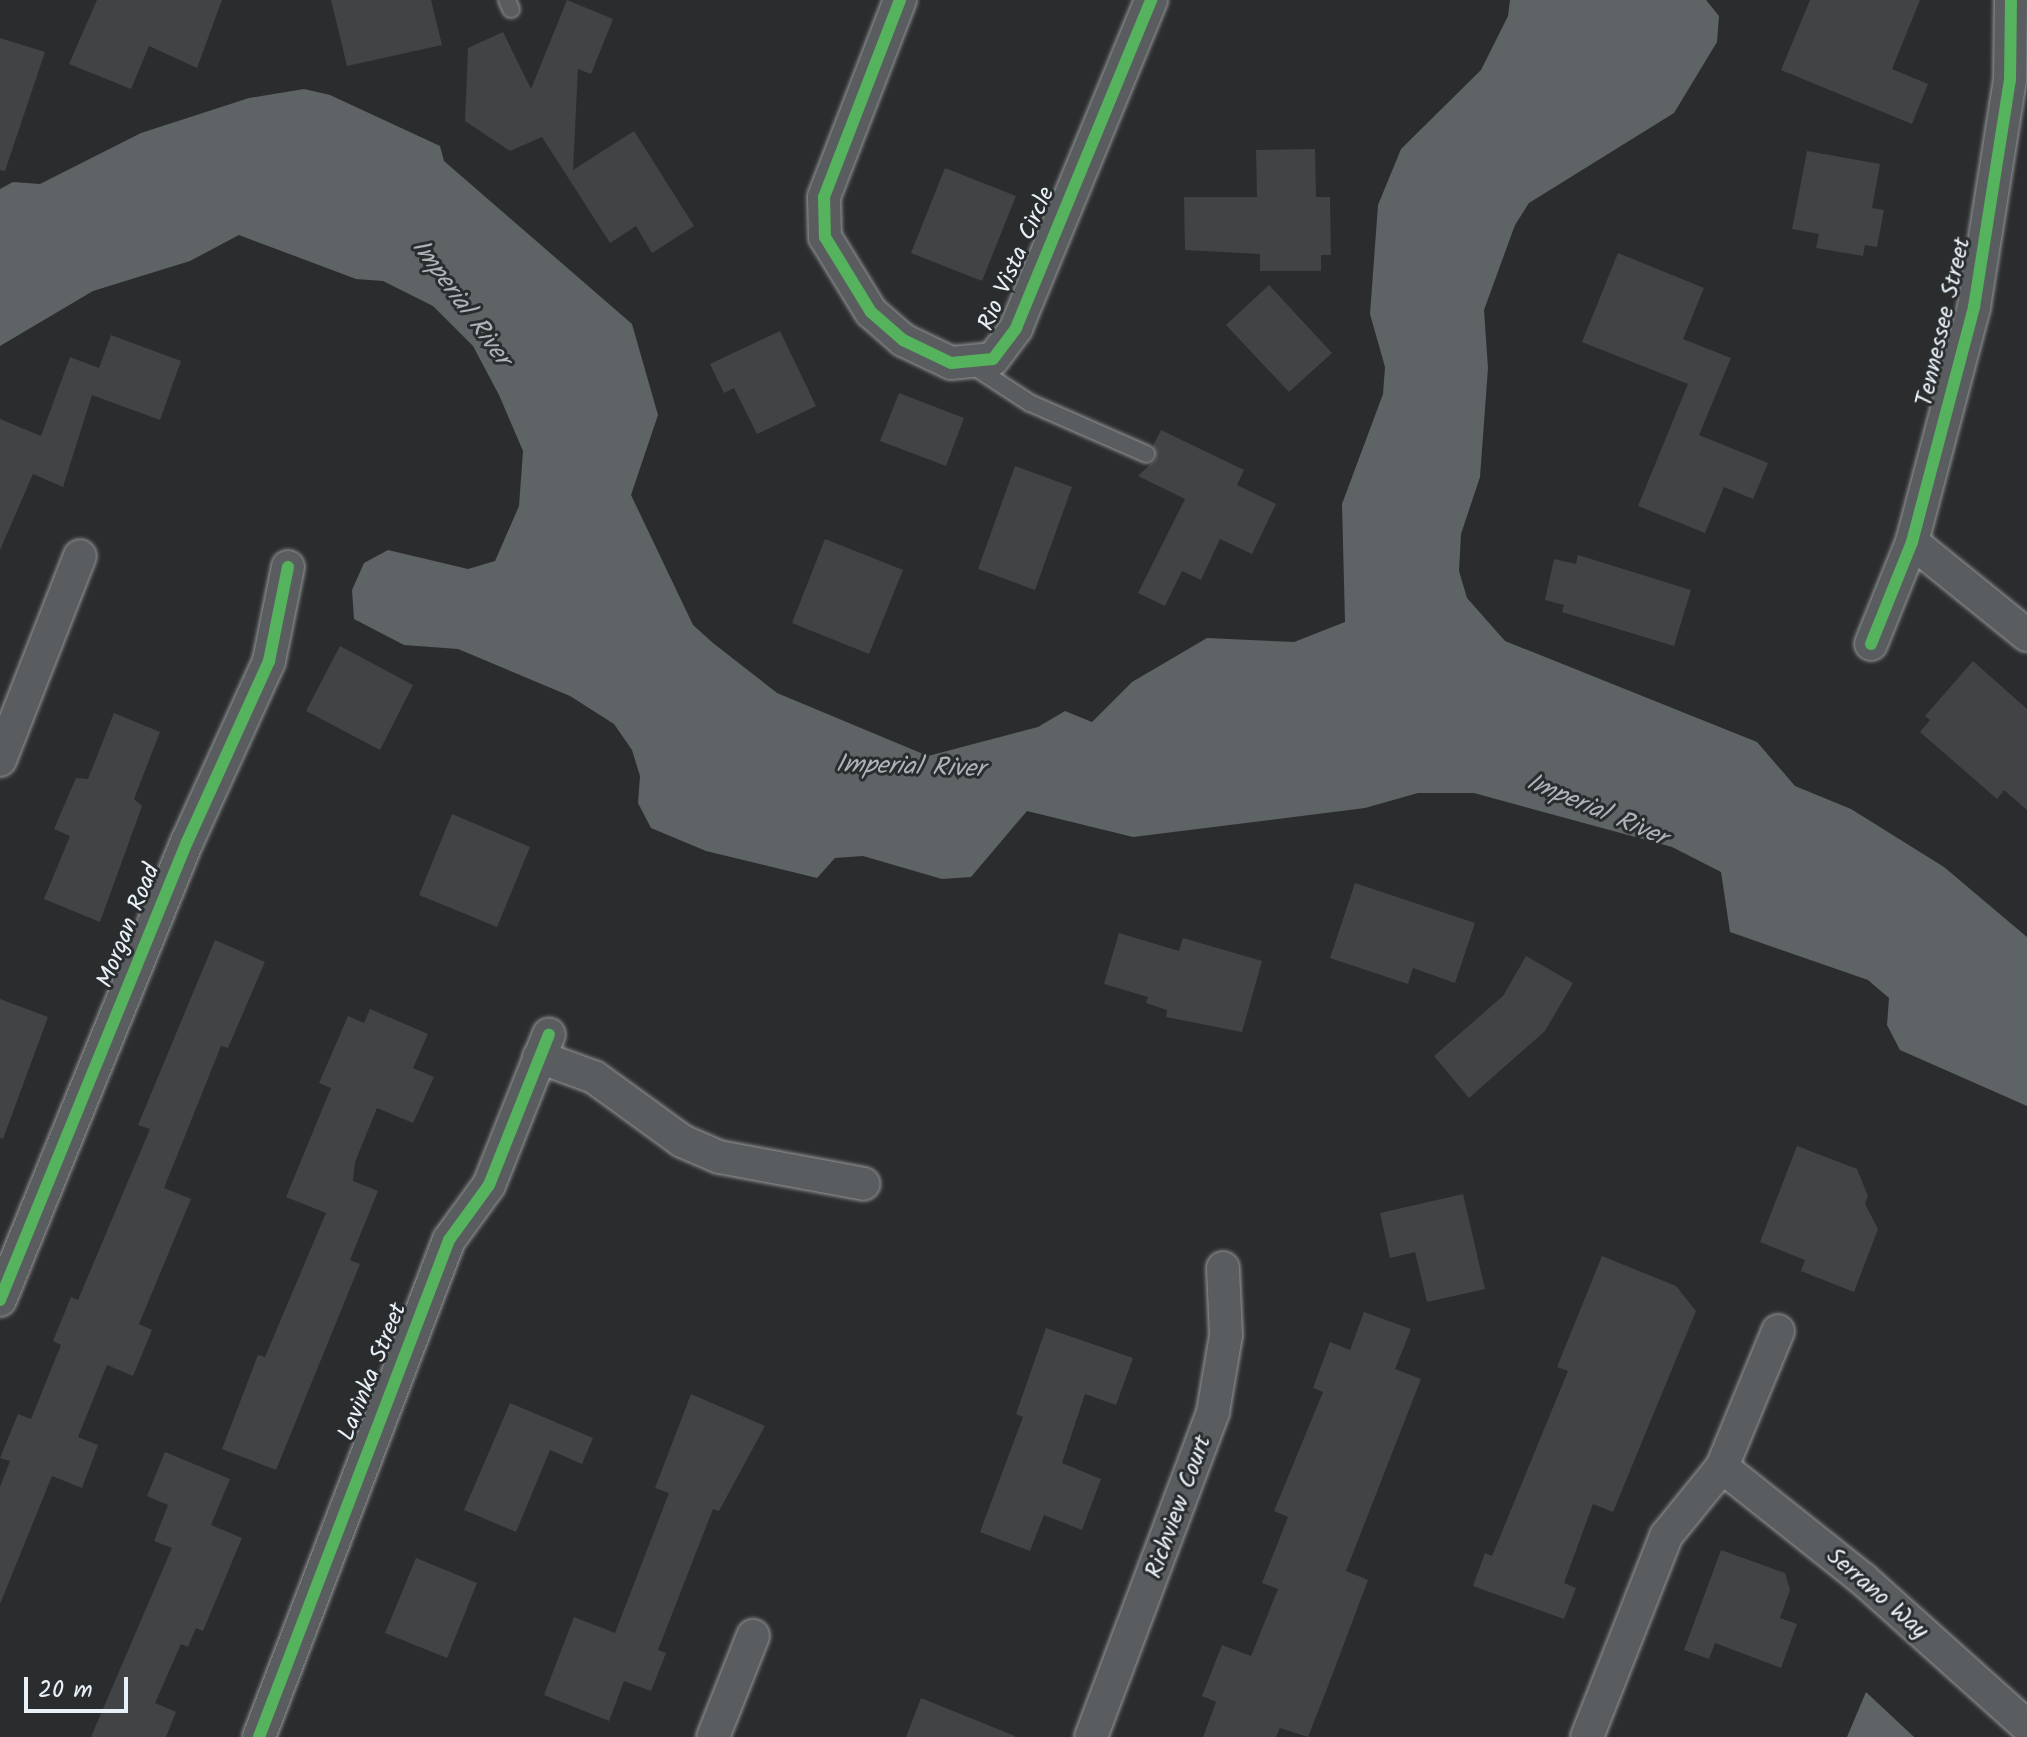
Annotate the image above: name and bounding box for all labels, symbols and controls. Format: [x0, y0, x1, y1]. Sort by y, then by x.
street label: Rio Vista Circle [972, 183, 1062, 335]
water label: Imperial River [403, 233, 517, 373]
street label: Tennessee Street [1911, 235, 1977, 409]
water label: Imperial River [835, 750, 985, 786]
water label: Imperial River [1521, 767, 1671, 855]
street label: Morgan Road [91, 860, 167, 992]
street label: Lavinka Street [332, 1299, 414, 1445]
street label: Richview Court [1140, 1432, 1218, 1582]
street label: Serrano Way [1820, 1542, 1934, 1646]
scale bar [28, 1661, 132, 1711]
text: 20 m [38, 1671, 93, 1710]

